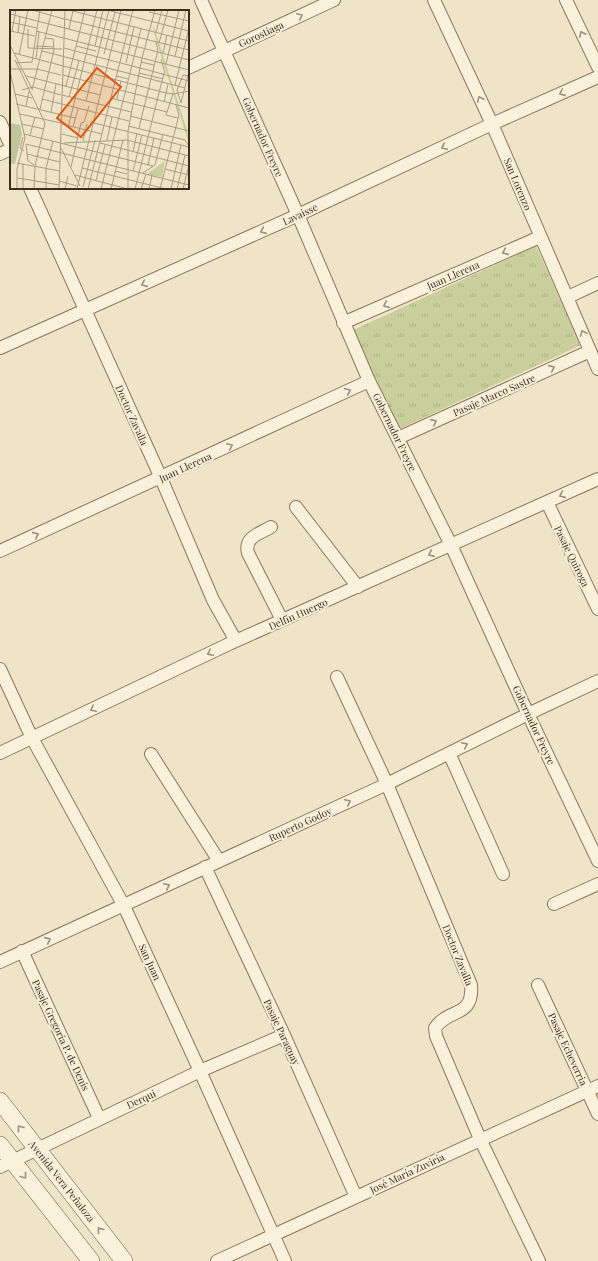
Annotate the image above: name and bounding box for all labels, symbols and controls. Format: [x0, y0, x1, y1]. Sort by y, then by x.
inset map [10, 10, 189, 189]
one-way arrow [295, 13, 303, 21]
street label: Gorostiaga [236, 17, 286, 51]
one-way arrow [579, 30, 587, 38]
one-way arrow [559, 88, 567, 96]
street label: Gobernador Freyre [239, 95, 287, 179]
one-way arrow [477, 95, 485, 103]
one-way arrow [441, 142, 448, 150]
street label: San Lorenzo [501, 156, 536, 213]
street label: Lavaisse [280, 200, 320, 228]
one-way arrow [259, 226, 267, 234]
one-way arrow [501, 247, 509, 255]
street label: Juan Llerena [424, 257, 482, 293]
one-way arrow [140, 279, 148, 287]
one-way arrow [382, 300, 390, 308]
one-way arrow [579, 330, 587, 337]
one-way arrow [548, 365, 555, 373]
street label: Pasaje Marco Sastre [451, 371, 537, 419]
street label: Doctor Zavalla [112, 383, 152, 447]
one-way arrow [344, 388, 351, 396]
street label: Gobernador Freyre [370, 390, 420, 474]
one-way arrow [429, 419, 437, 427]
one-way arrow [226, 443, 233, 451]
street label: Juan Llerena [156, 449, 213, 486]
one-way arrow [559, 490, 567, 498]
street label: Pasaje Quiroga [551, 523, 593, 589]
one-way arrow [31, 532, 39, 540]
one-way arrow [427, 549, 435, 557]
street label: Delfín Huergo [266, 595, 330, 633]
one-way arrow [207, 648, 214, 656]
street label: Gobernador Freyre [510, 683, 558, 767]
one-way arrow [90, 704, 97, 712]
one-way arrow [461, 742, 468, 750]
one-way arrow [344, 799, 351, 807]
street label: Ruperto Godoy [266, 803, 334, 845]
one-way arrow [162, 883, 170, 891]
street label: Doctor Zavalla [439, 922, 477, 988]
one-way arrow [44, 937, 52, 945]
street label: San Juan [135, 941, 165, 983]
street label: Pasaje Gregoria P. de Denis [29, 977, 93, 1093]
street label: Pasaje Paraguay [261, 997, 303, 1067]
street label: Pasaje Echeverria [545, 1010, 591, 1088]
street label: Derqui [124, 1086, 158, 1112]
one-way arrow [18, 1125, 25, 1132]
street label: Avenida Vera Peñaloza [25, 1136, 98, 1225]
street label: José María Zuviría [367, 1150, 447, 1197]
one-way arrow [19, 1172, 26, 1179]
one-way arrow [98, 1228, 105, 1235]

